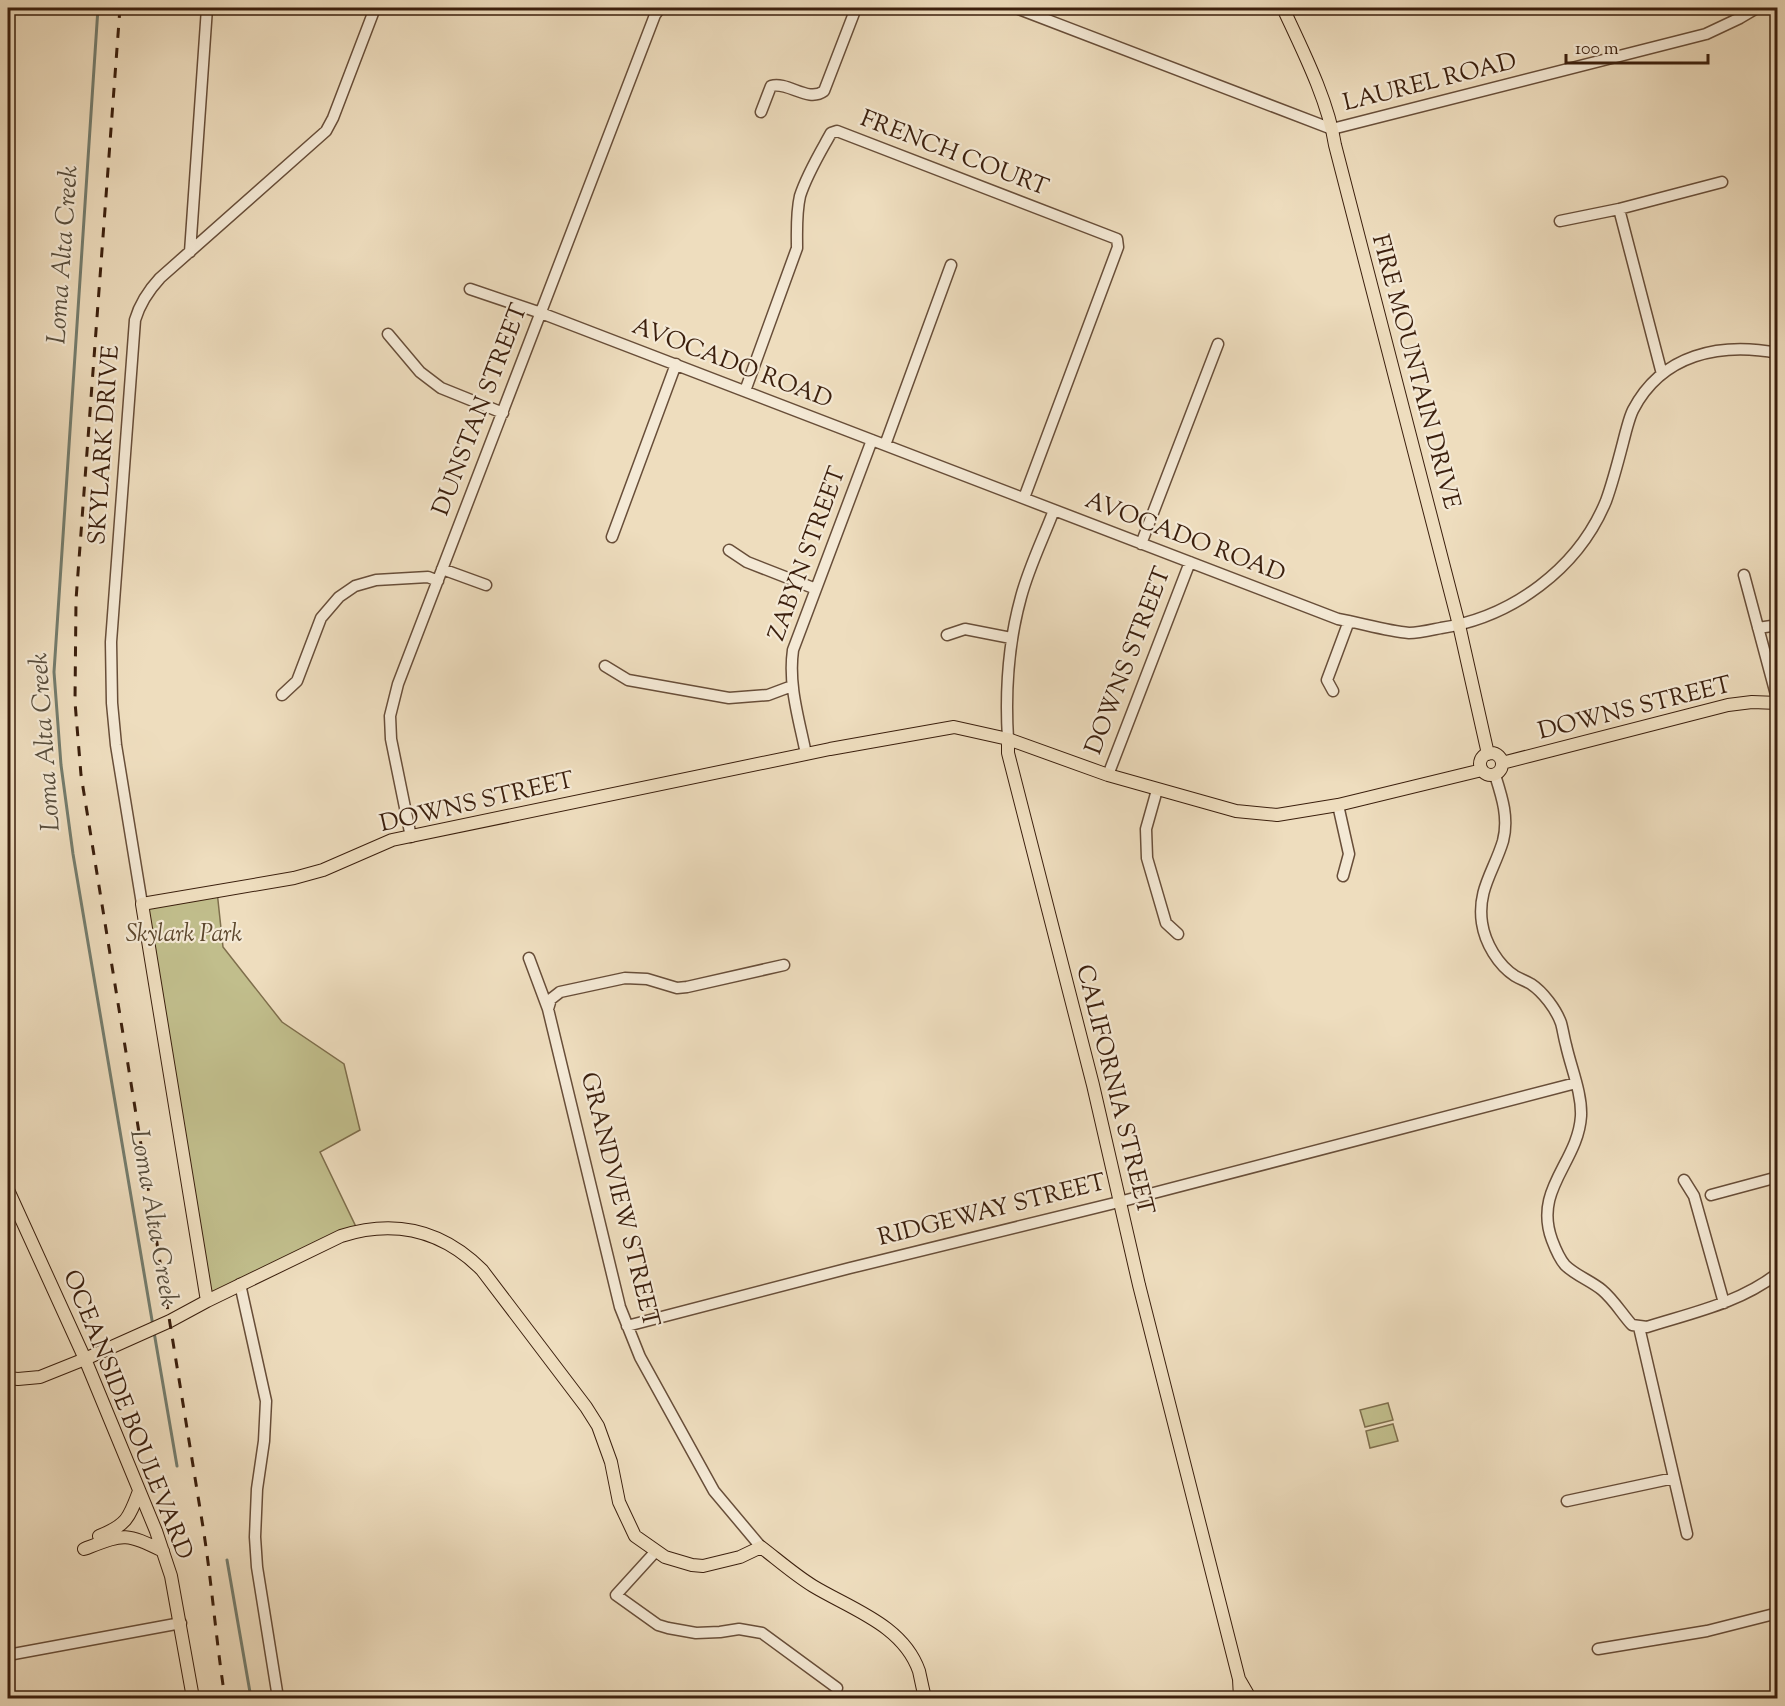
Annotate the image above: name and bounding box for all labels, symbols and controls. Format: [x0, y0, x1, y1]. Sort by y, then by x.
scale bar [1566, 27, 1708, 65]
text: 100 m [1575, 37, 1619, 63]
street label: LAUREL ROAD [1340, 45, 1520, 121]
street label: FRENCH COURT [855, 102, 1053, 206]
water label: Loma Alta Creek [39, 164, 89, 346]
street label: FIRE MOUNTAIN DRIVE [1362, 231, 1468, 514]
street label: DUNSTAN STREET [425, 299, 537, 521]
street label: AVOCADO ROAD [627, 310, 837, 418]
street label: SKYLARK DRIVE [81, 344, 129, 546]
street label: ZABYN STREET [761, 462, 855, 646]
street label: AVOCADO ROAD [1080, 484, 1290, 592]
street label: DOWNS STREET [1078, 562, 1180, 760]
water label: Loma Alta Creek [21, 651, 71, 833]
street label: DOWNS STREET [1535, 668, 1736, 750]
street label: DOWNS STREET [376, 764, 578, 842]
park label: Skylark Park [126, 918, 242, 952]
street label: CALIFORNIA STREET [1066, 961, 1162, 1219]
street label: GRANDVIEW STREET [571, 1069, 667, 1331]
water label: Loma Alta Creek [119, 1127, 187, 1310]
street label: RIDGEWAY STREET [874, 1166, 1110, 1256]
street label: OCEANSIDE BOULEVARD [53, 1265, 201, 1565]

